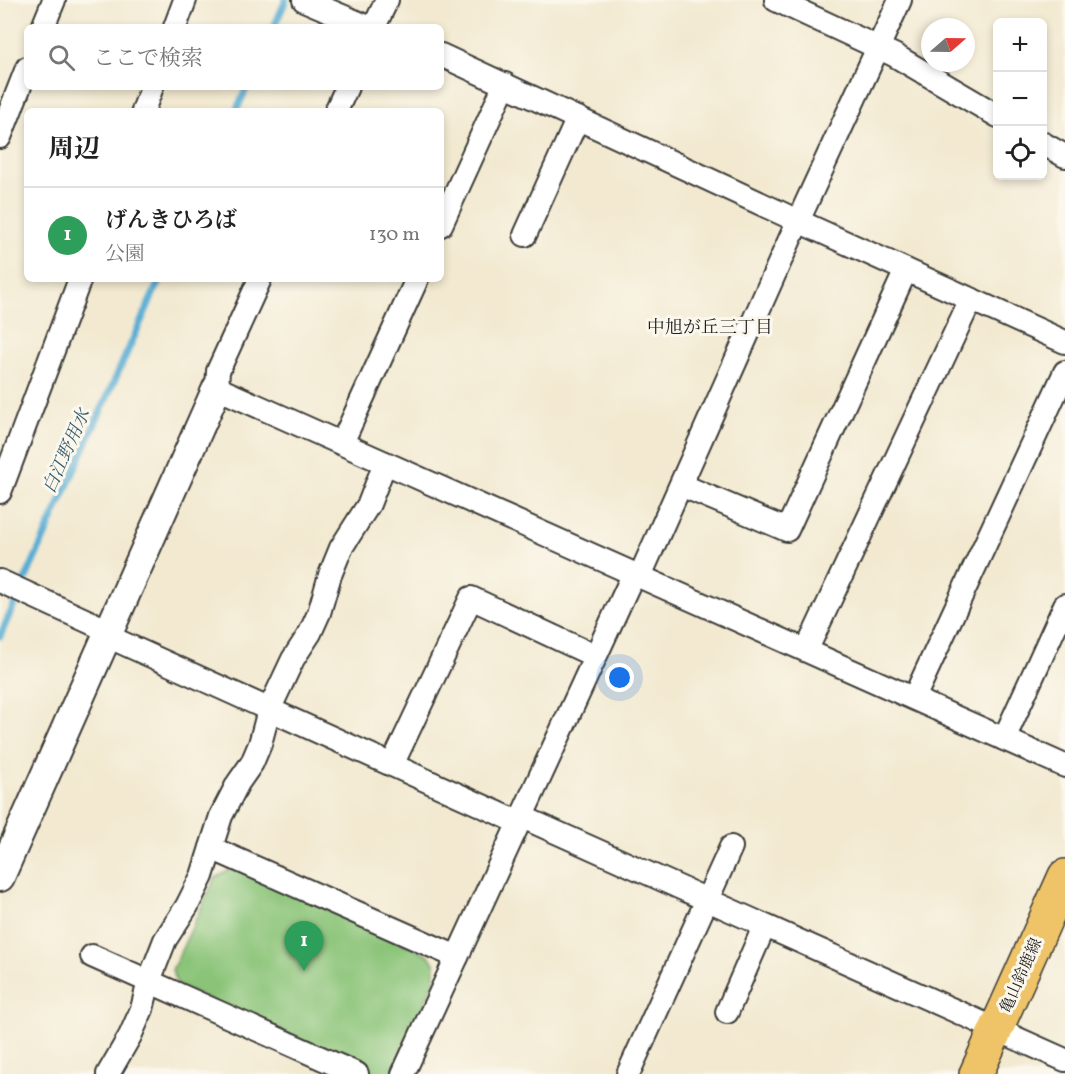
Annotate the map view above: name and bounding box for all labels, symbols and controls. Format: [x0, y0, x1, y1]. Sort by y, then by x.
north arrow [921, 18, 975, 72]
map controls [993, 18, 1047, 180]
button: + [993, 18, 1047, 72]
search box [24, 24, 444, 90]
icon: search [45, 41, 78, 74]
text: ここで検索 [93, 44, 203, 75]
button: − [993, 72, 1047, 126]
button: locate [993, 126, 1047, 180]
text: 周辺 [48, 132, 100, 168]
text: げんきひろば [105, 206, 237, 237]
text: 1 [63, 221, 72, 249]
text: 130 m [369, 221, 420, 249]
text: 公園 [105, 241, 145, 269]
district label: 中旭が丘三丁目 [647, 316, 773, 341]
water label: 白江野用水 [38, 404, 98, 498]
your location [605, 663, 634, 692]
pin: 1 [284, 922, 324, 971]
street label: 亀山鈴鹿線 [996, 935, 1048, 1017]

